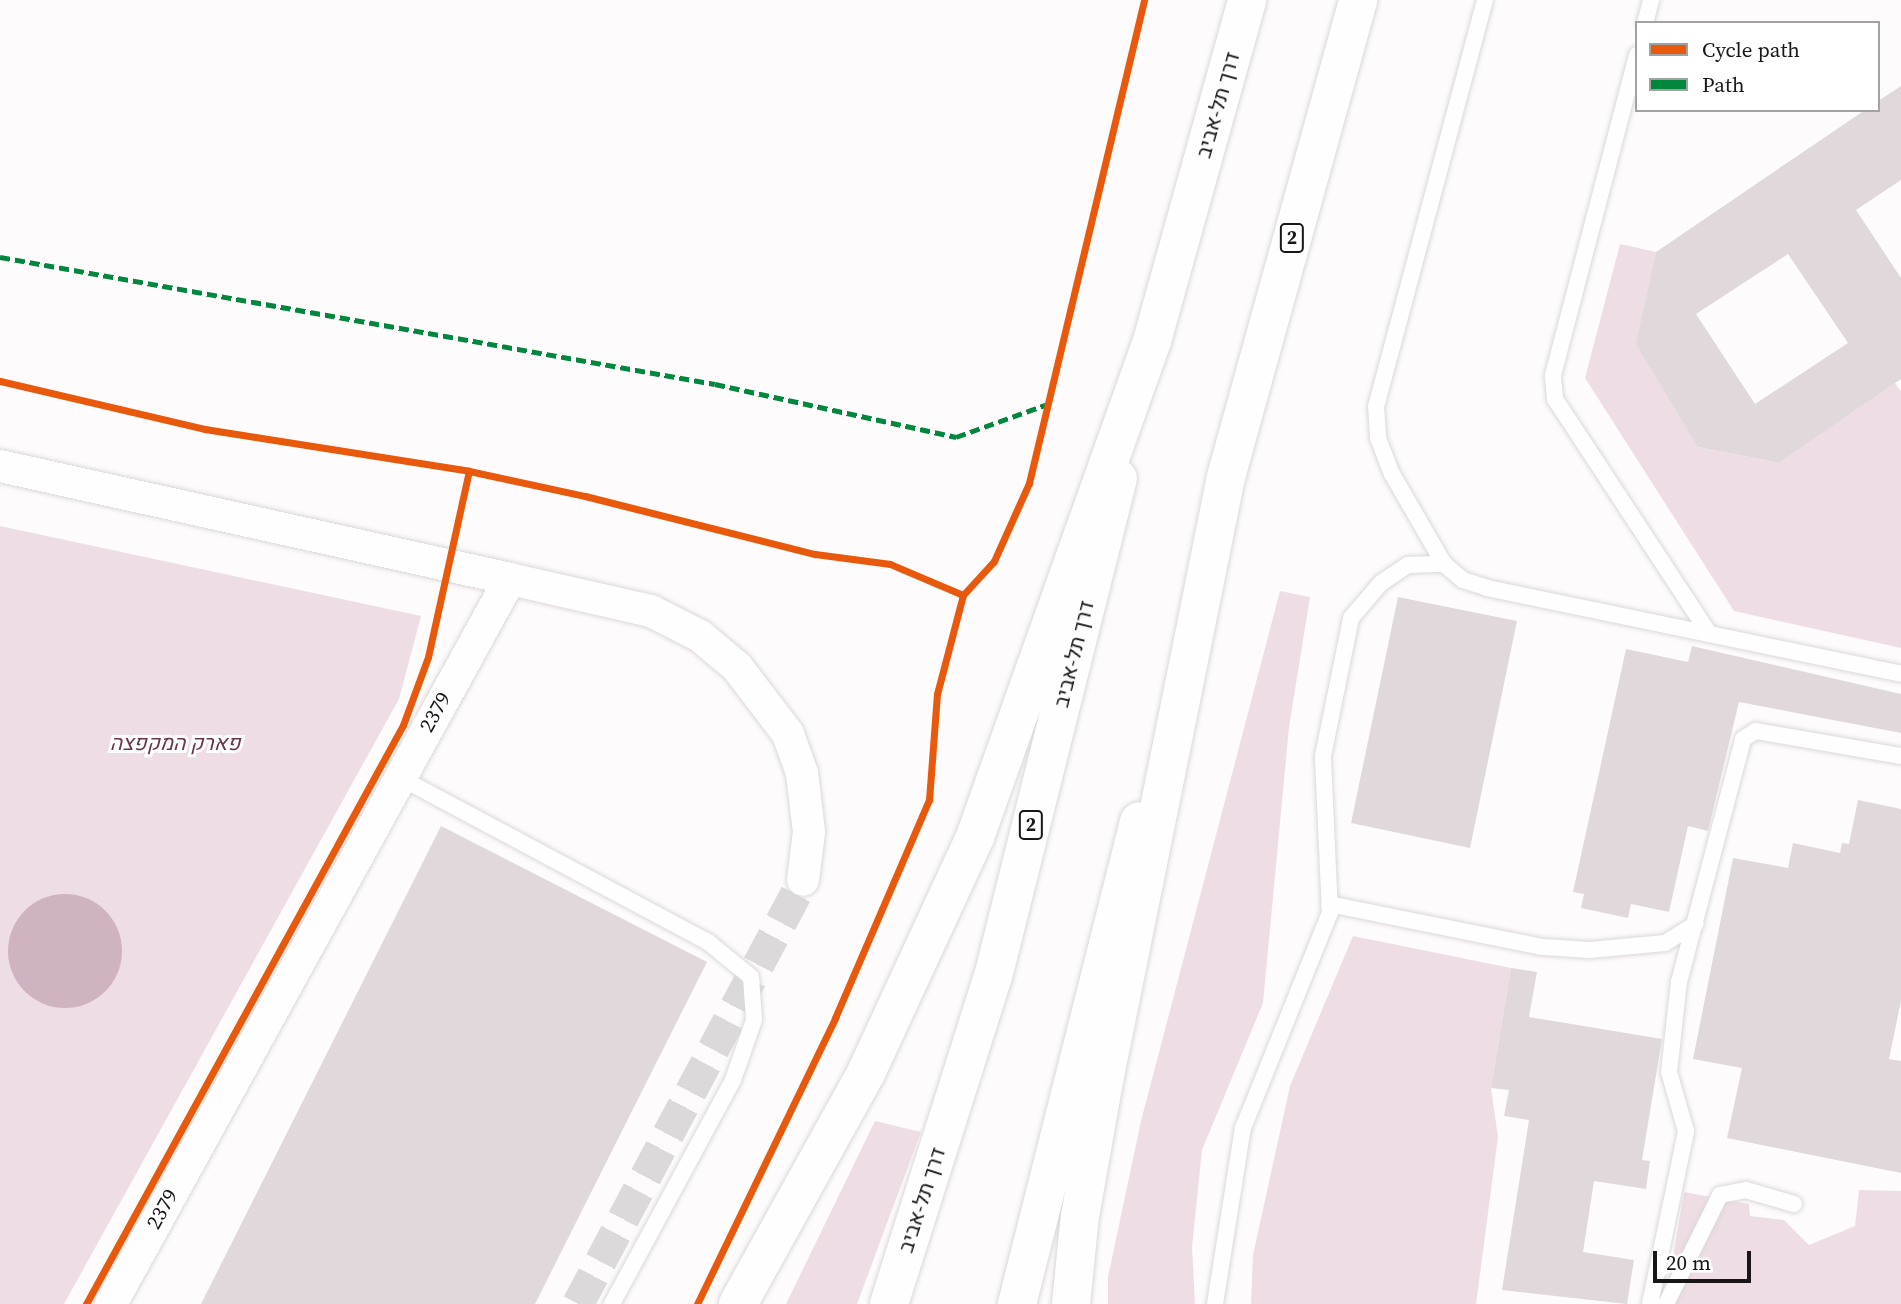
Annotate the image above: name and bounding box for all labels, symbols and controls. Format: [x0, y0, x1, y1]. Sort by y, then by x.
legend [1635, 21, 1880, 112]
text: Cycle path [1702, 35, 1800, 64]
street label: דרך תל-אביב [1191, 49, 1245, 161]
text: Path [1702, 70, 1745, 99]
road number: 2 [1280, 222, 1304, 254]
street label: דרך תל-אביב [1049, 598, 1099, 710]
street label: 2379 [414, 688, 456, 736]
park label: פארק המקפצה [110, 730, 240, 756]
road number: 2 [1019, 810, 1043, 840]
street label: דרך תל-אביב [893, 1144, 951, 1256]
street label: 2379 [141, 1185, 183, 1233]
scale bar [1656, 1238, 1754, 1282]
text: 20 m [1666, 1248, 1711, 1277]

